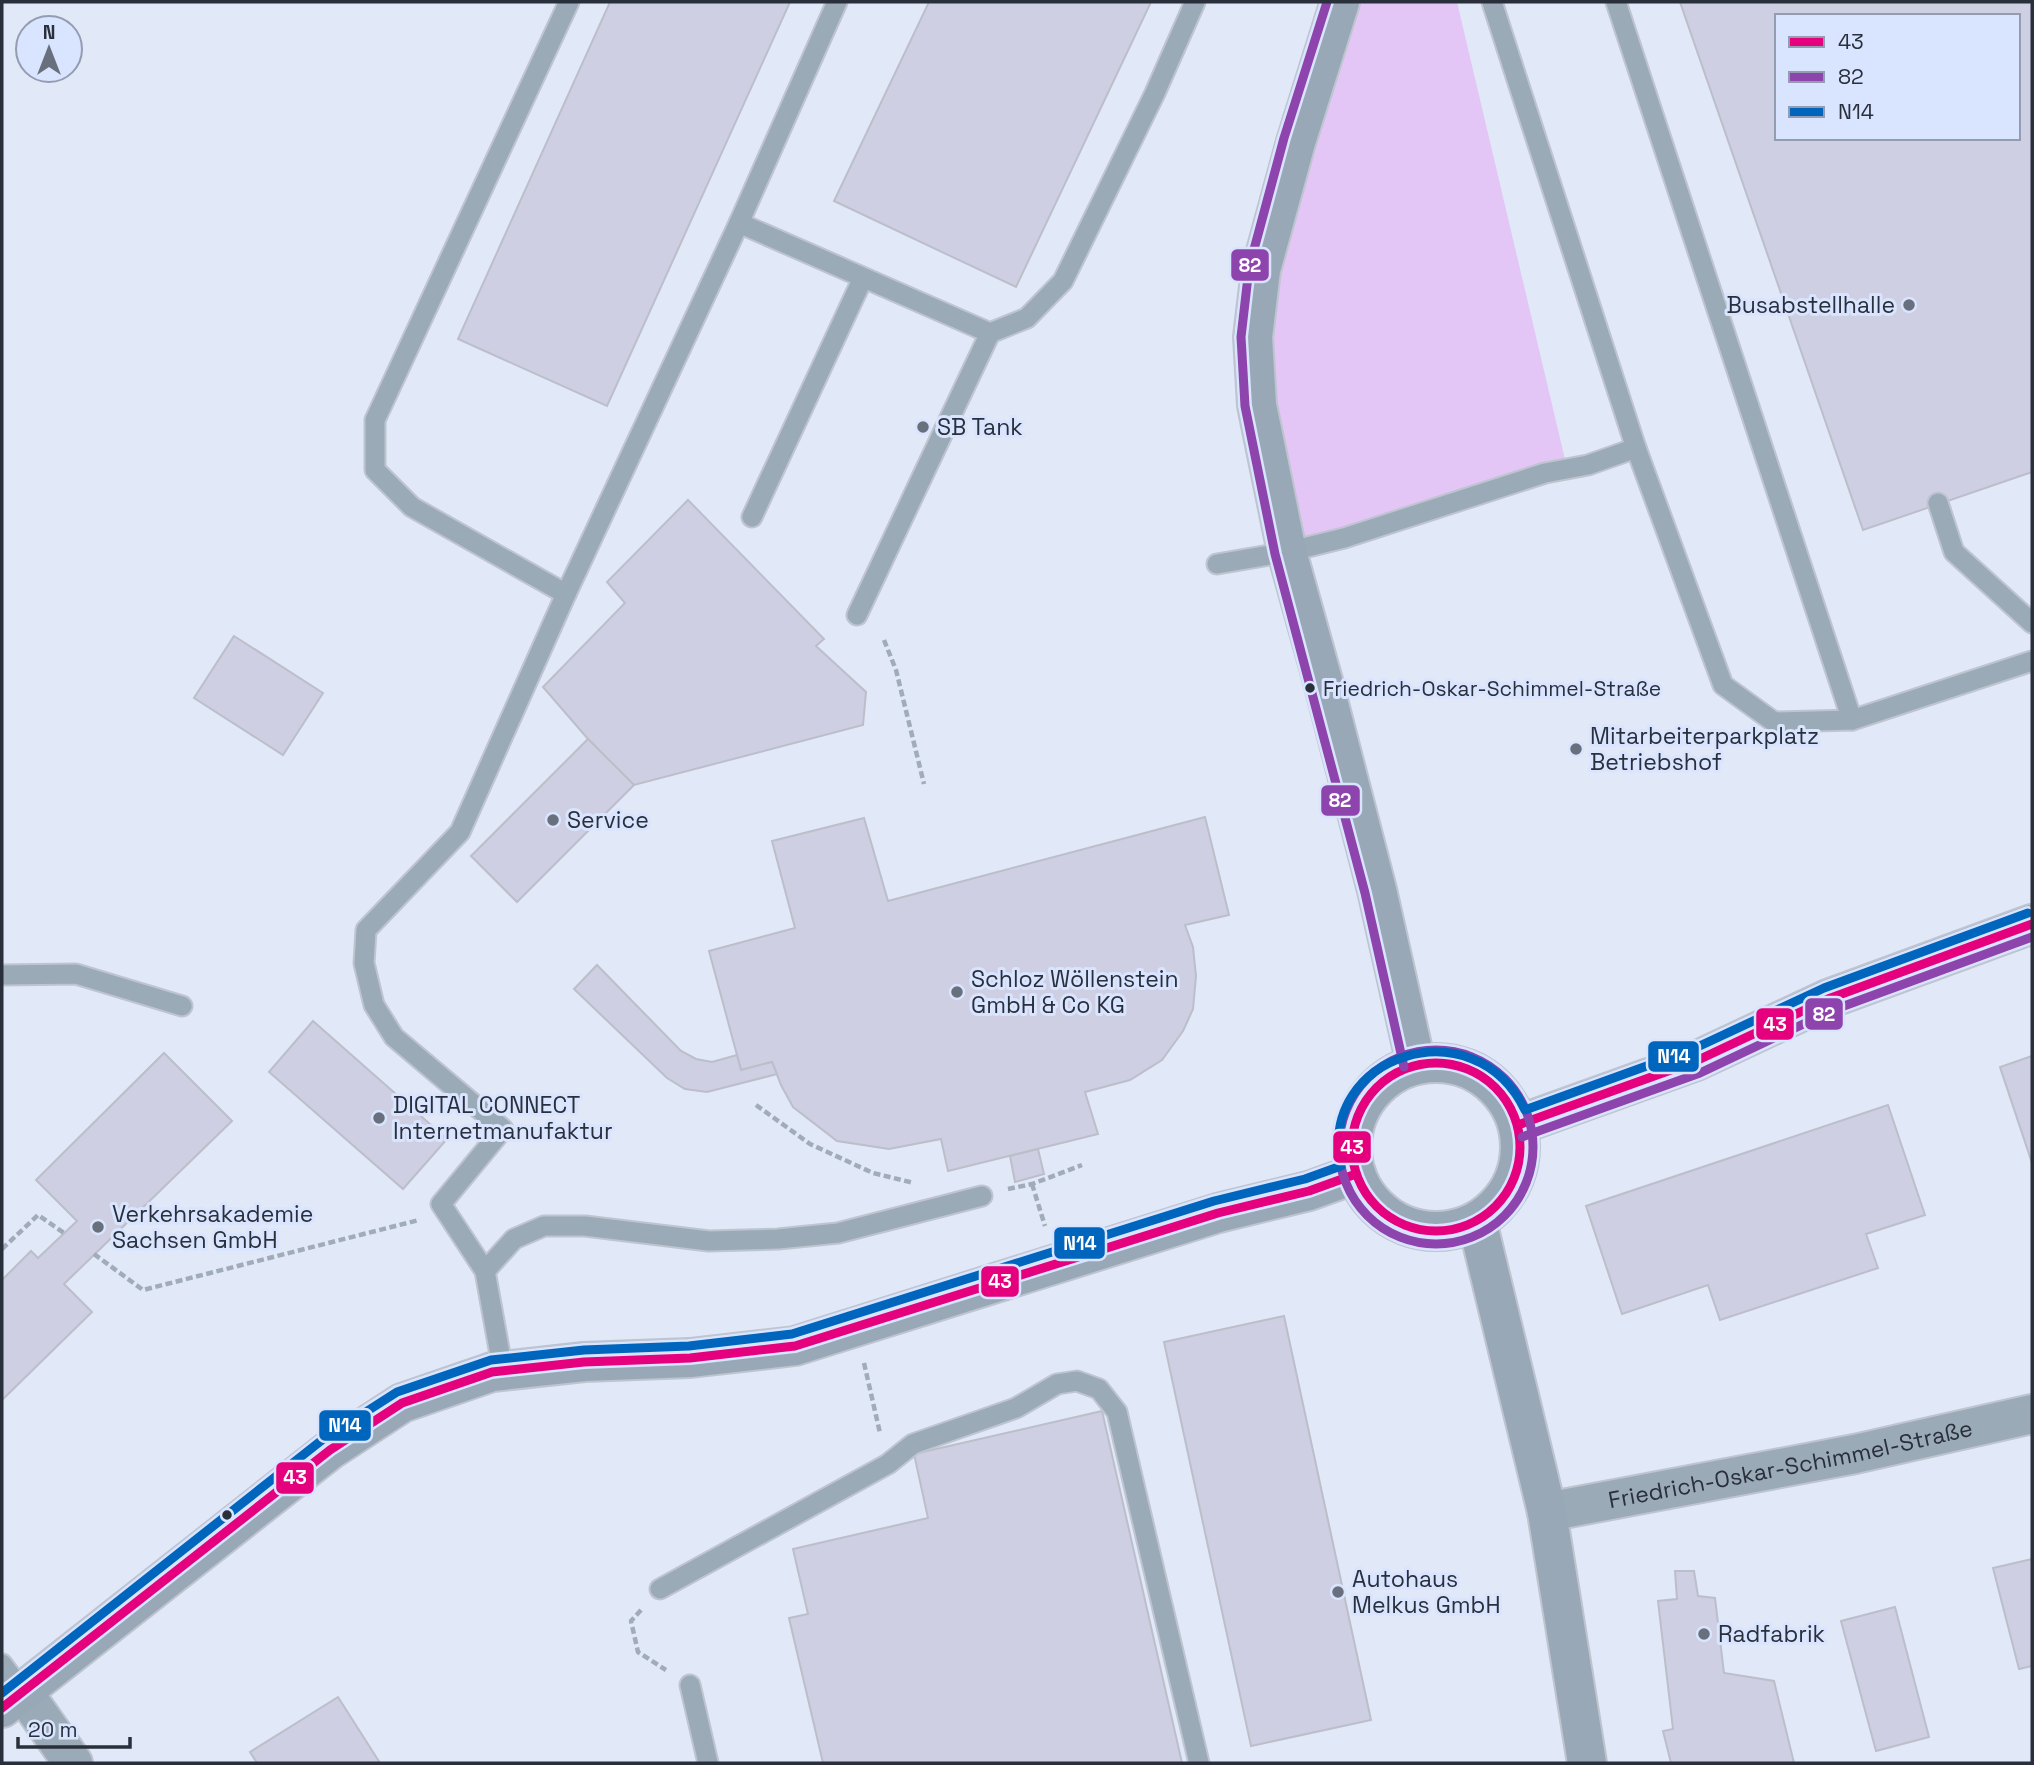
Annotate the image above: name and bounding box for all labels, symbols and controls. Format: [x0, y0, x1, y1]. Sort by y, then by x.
north arrow [14, 14, 84, 84]
legend [1775, 14, 2020, 140]
text: N [43, 20, 55, 45]
text: 43 [1838, 28, 1864, 55]
text: 82 [1838, 63, 1864, 90]
text: N14 [1838, 98, 1874, 125]
line badge: 82 [1230, 248, 1270, 282]
text: 82 [1239, 253, 1261, 278]
place label: Busabstellhalle [1727, 290, 1895, 320]
marker: Busabstellhalle [1901, 297, 1917, 313]
place label: SB Tank [937, 412, 1023, 442]
marker: SB Tank [915, 419, 931, 435]
place label: Friedrich-Oskar-Schimmel-Straße [1323, 675, 1661, 702]
marker: Friedrich-Oskar-Schimmel-Straße [1303, 681, 1317, 695]
place label: Mitarbeiterparkplatz Betriebshof [1590, 721, 1819, 777]
marker: Mitarbeiterparkplatz Betriebshof [1568, 741, 1584, 757]
line badge: 82 [1320, 784, 1361, 817]
text: 82 [1329, 788, 1351, 813]
place label: Service [567, 805, 649, 835]
marker: Service [545, 812, 561, 828]
place label: Schloz Wöllenstein GmbH & Co KG [971, 964, 1179, 1020]
marker: Schloz Wöllenstein GmbH & Co KG [949, 984, 965, 1000]
line badge: 82 [1804, 997, 1844, 1031]
text: 82 [1813, 1002, 1835, 1027]
line badge: 43 [1755, 1007, 1795, 1041]
text: 43 [1763, 1012, 1787, 1037]
line badge: N14 [1647, 1040, 1700, 1073]
text: N14 [1657, 1044, 1691, 1069]
place label: DIGITAL CONNECT Internetmanufaktur [393, 1090, 613, 1146]
marker: DIGITAL CONNECT Internetmanufaktur [371, 1110, 387, 1126]
line badge: 43 [1332, 1130, 1372, 1164]
text: 43 [1340, 1135, 1364, 1160]
place label: Verkehrsakademie Sachsen GmbH [112, 1199, 313, 1255]
marker: Verkehrsakademie Sachsen GmbH [90, 1219, 106, 1235]
line badge: N14 [1053, 1226, 1106, 1260]
text: N14 [1063, 1231, 1097, 1256]
line badge: 43 [980, 1265, 1020, 1298]
text: 43 [988, 1269, 1012, 1294]
line badge: N14 [318, 1409, 372, 1442]
text: N14 [328, 1413, 362, 1438]
street label: Friedrich-Oskar-Schimmel-Straße [1606, 1413, 1975, 1515]
line badge: 43 [275, 1461, 315, 1495]
text: 43 [283, 1465, 307, 1490]
unlabelled marker [220, 1508, 234, 1522]
place label: Autohaus Melkus GmbH [1352, 1564, 1501, 1620]
marker: Autohaus Melkus GmbH [1330, 1584, 1346, 1600]
place label: Radfabrik [1718, 1619, 1825, 1649]
marker: Radfabrik [1696, 1626, 1712, 1642]
scale bar [18, 1706, 130, 1750]
text: 20 m [28, 1716, 78, 1743]

